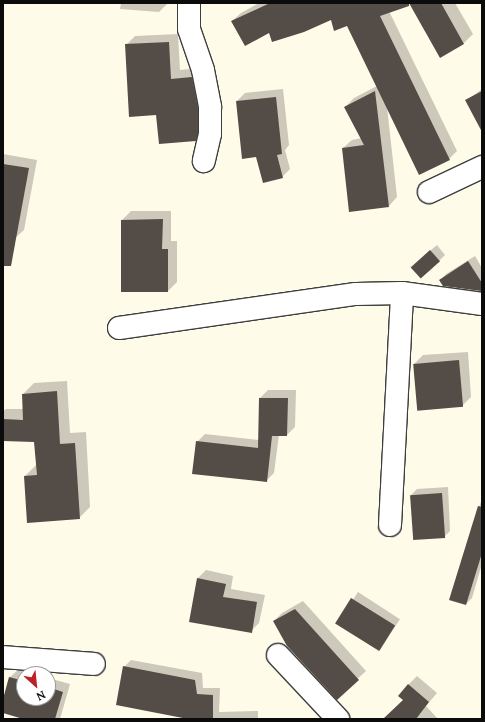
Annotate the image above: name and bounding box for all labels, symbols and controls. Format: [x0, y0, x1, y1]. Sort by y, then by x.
north arrow [16, 666, 56, 706]
text: N [34, 688, 48, 704]

